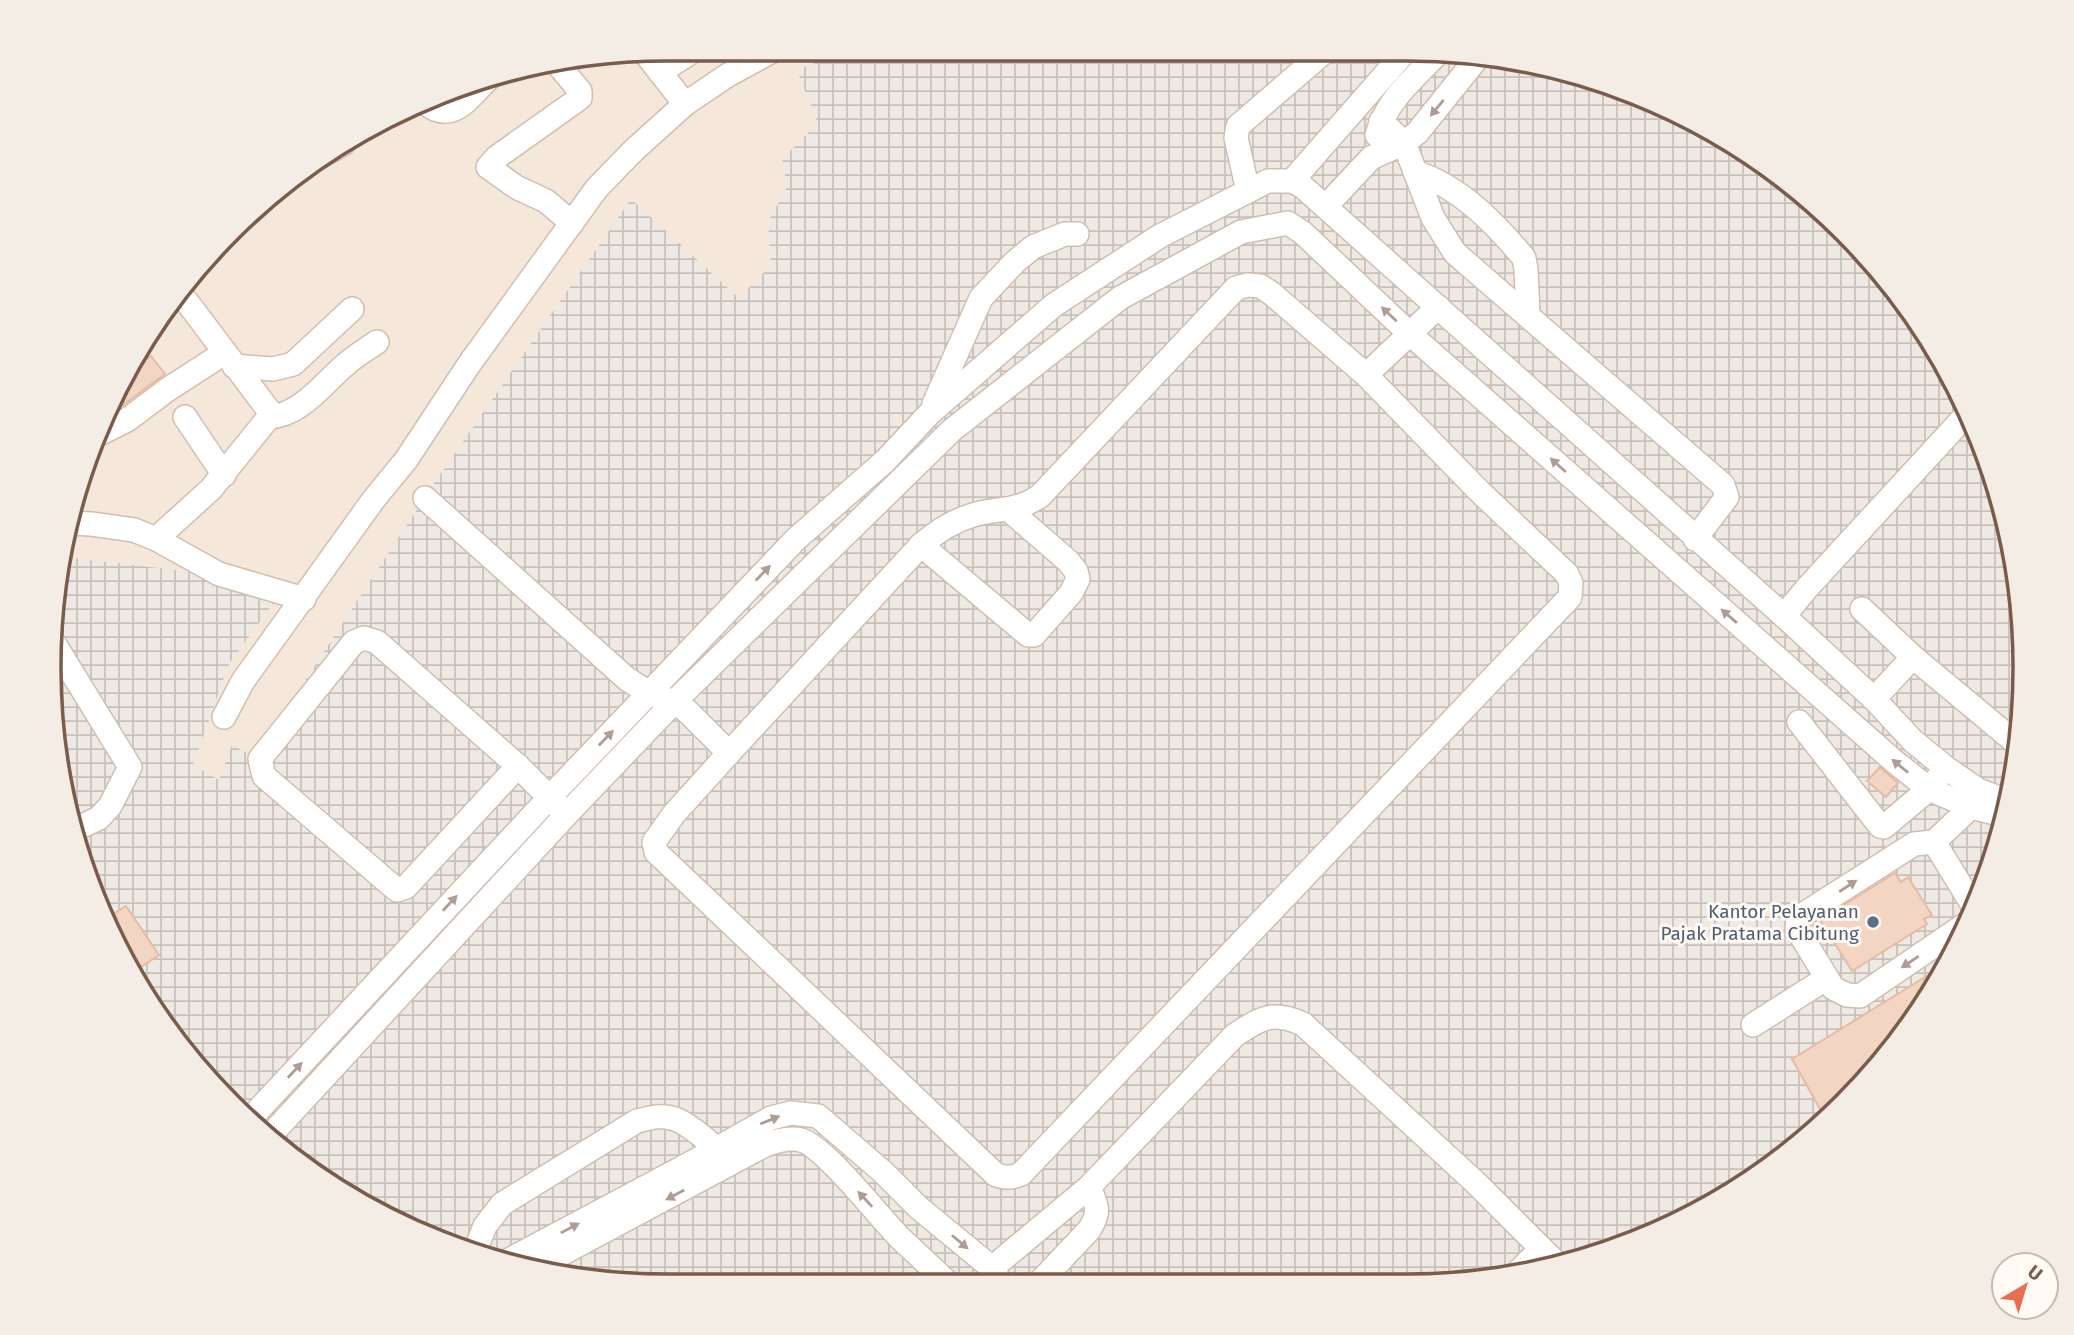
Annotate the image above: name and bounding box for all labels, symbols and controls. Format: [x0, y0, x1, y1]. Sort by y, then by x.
one-way arrow [1431, 99, 1445, 117]
one-way arrow [1381, 306, 1398, 322]
one-way arrow [1549, 457, 1567, 473]
one-way arrow [755, 565, 771, 582]
one-way arrow [1720, 609, 1737, 624]
one-way arrow [598, 730, 614, 747]
one-way arrow [1891, 759, 1908, 774]
one-way arrow [1839, 879, 1858, 892]
one-way arrow [442, 895, 458, 912]
place label: Kantor Pelayanan Pajak Pratama Cibitung [1660, 900, 1859, 945]
marker: Kantor Pelayanan Pajak Pratama Cibitung [1865, 914, 1881, 930]
one-way arrow [1900, 955, 1919, 968]
one-way arrow [287, 1061, 303, 1079]
one-way arrow [759, 1115, 780, 1126]
one-way arrow [665, 1189, 685, 1201]
one-way arrow [857, 1191, 873, 1208]
one-way arrow [560, 1222, 579, 1234]
one-way arrow [951, 1234, 969, 1250]
north arrow [1990, 1251, 2060, 1321]
text: U [2023, 1260, 2047, 1286]

